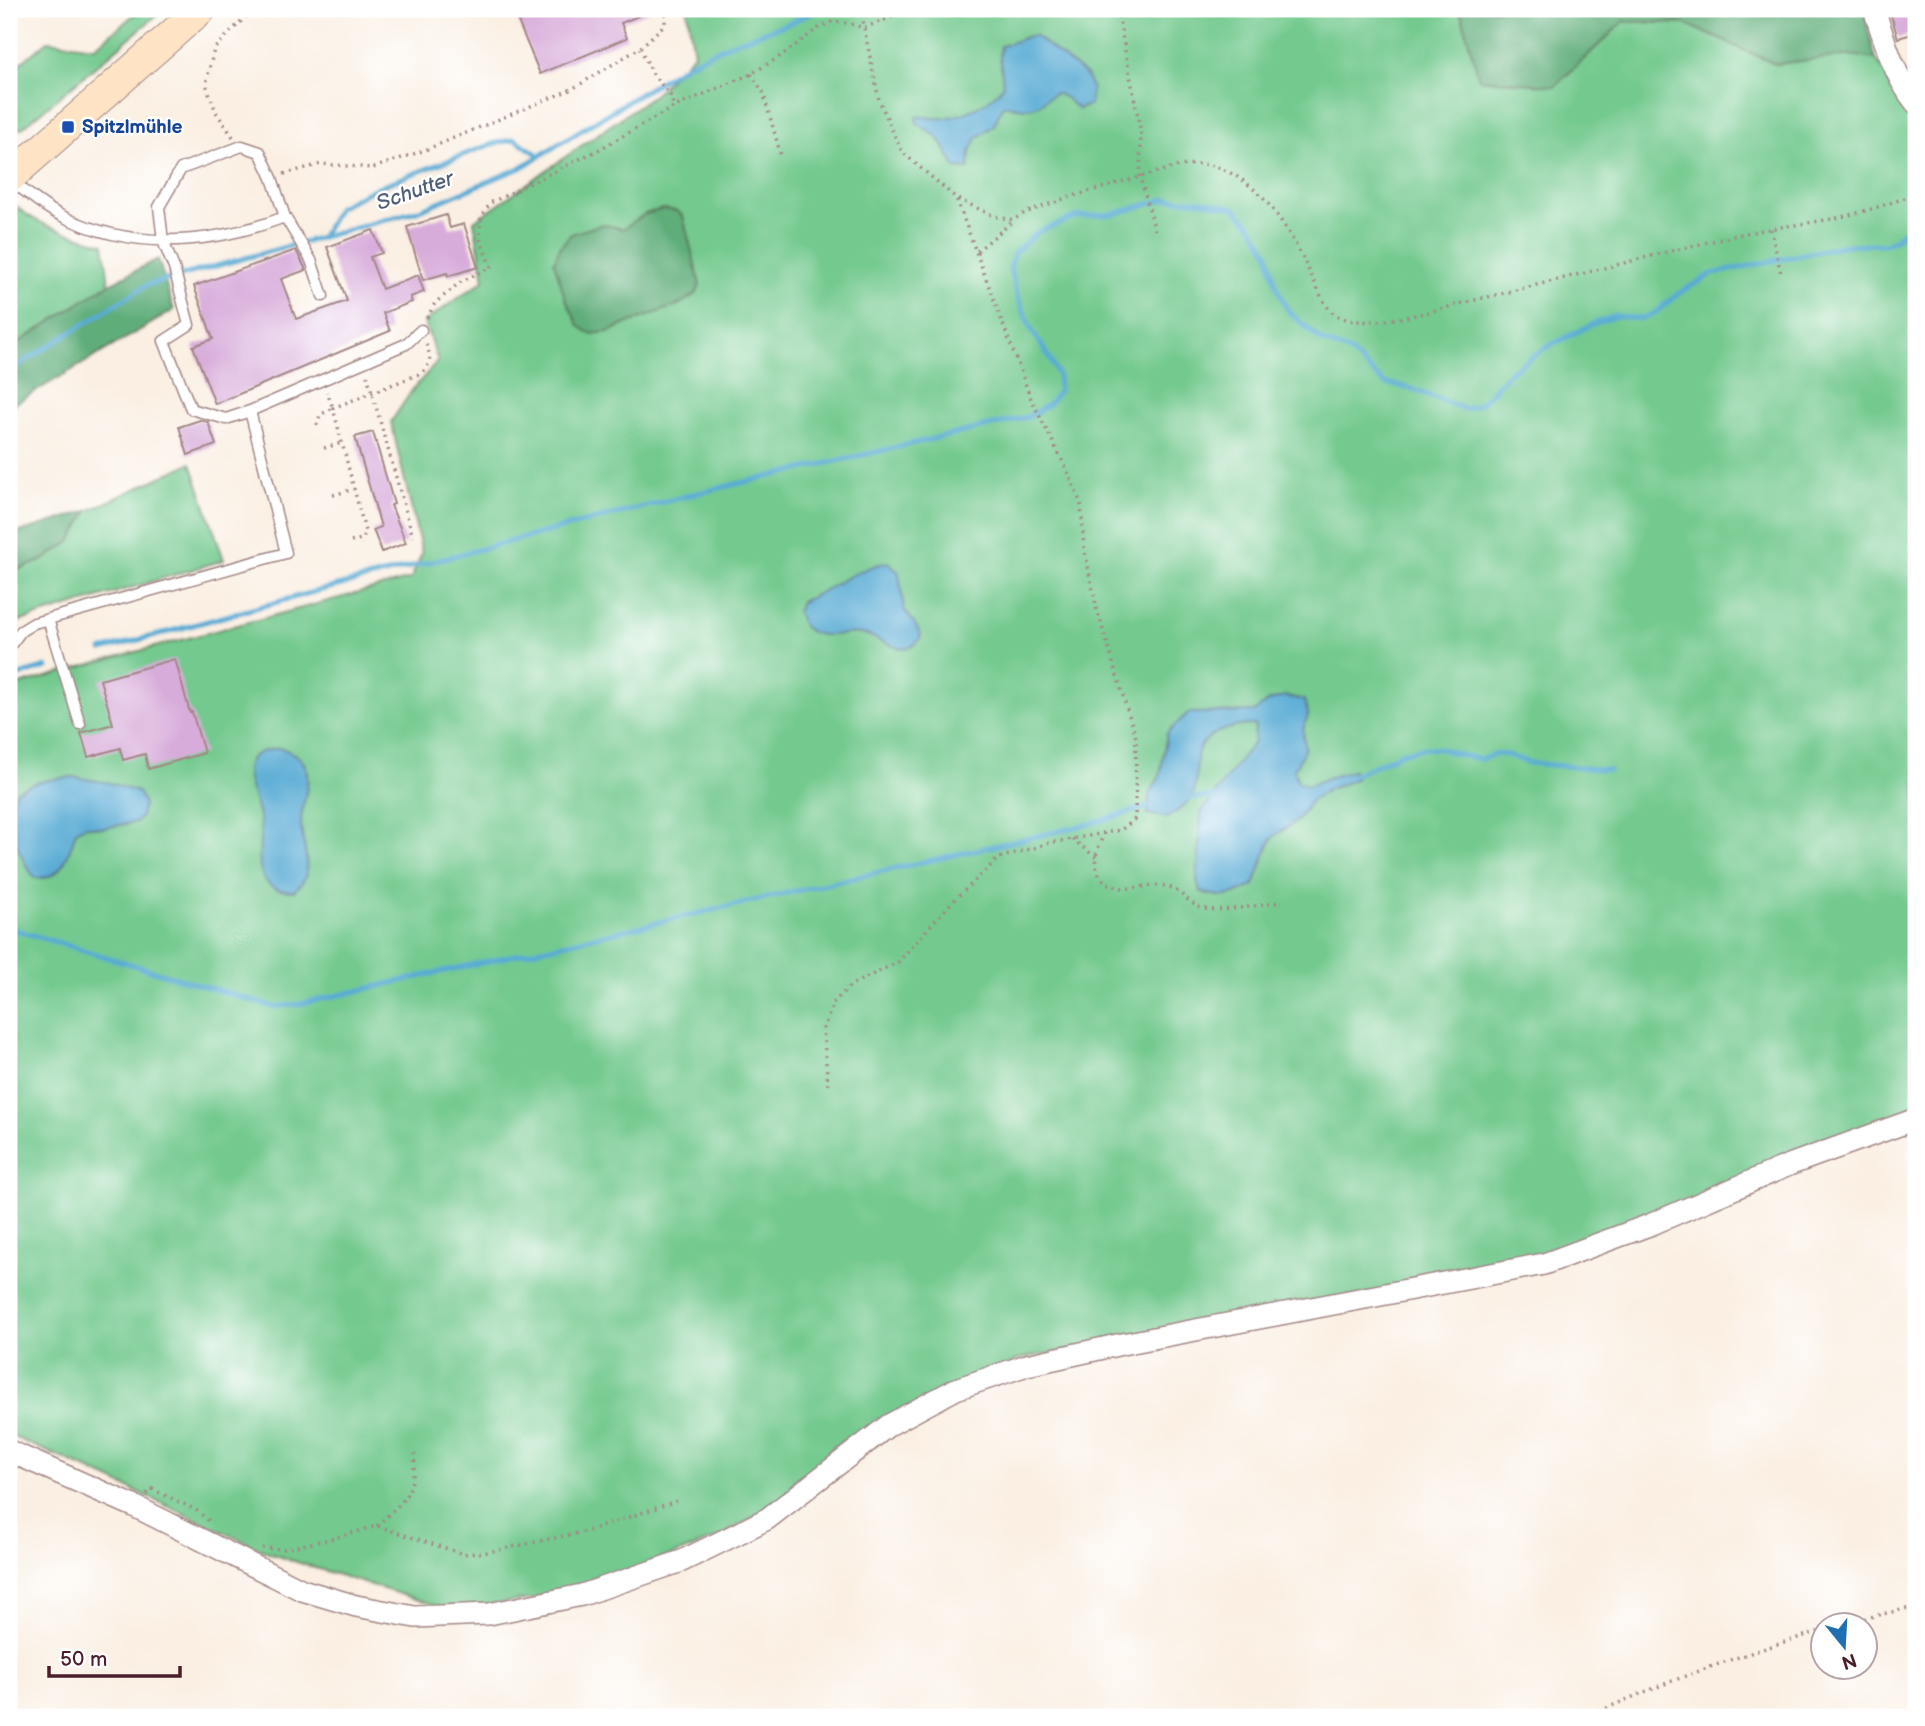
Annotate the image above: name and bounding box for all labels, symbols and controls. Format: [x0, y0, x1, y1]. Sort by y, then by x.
place label: Spitzlmühle [82, 116, 182, 139]
marker: Spitzlmühle [60, 119, 76, 135]
water label: Schutter [373, 166, 458, 216]
north arrow [1810, 1610, 1880, 1680]
scale bar [49, 1635, 180, 1679]
text: 50 m [60, 1647, 107, 1672]
text: N [1838, 1648, 1859, 1674]

